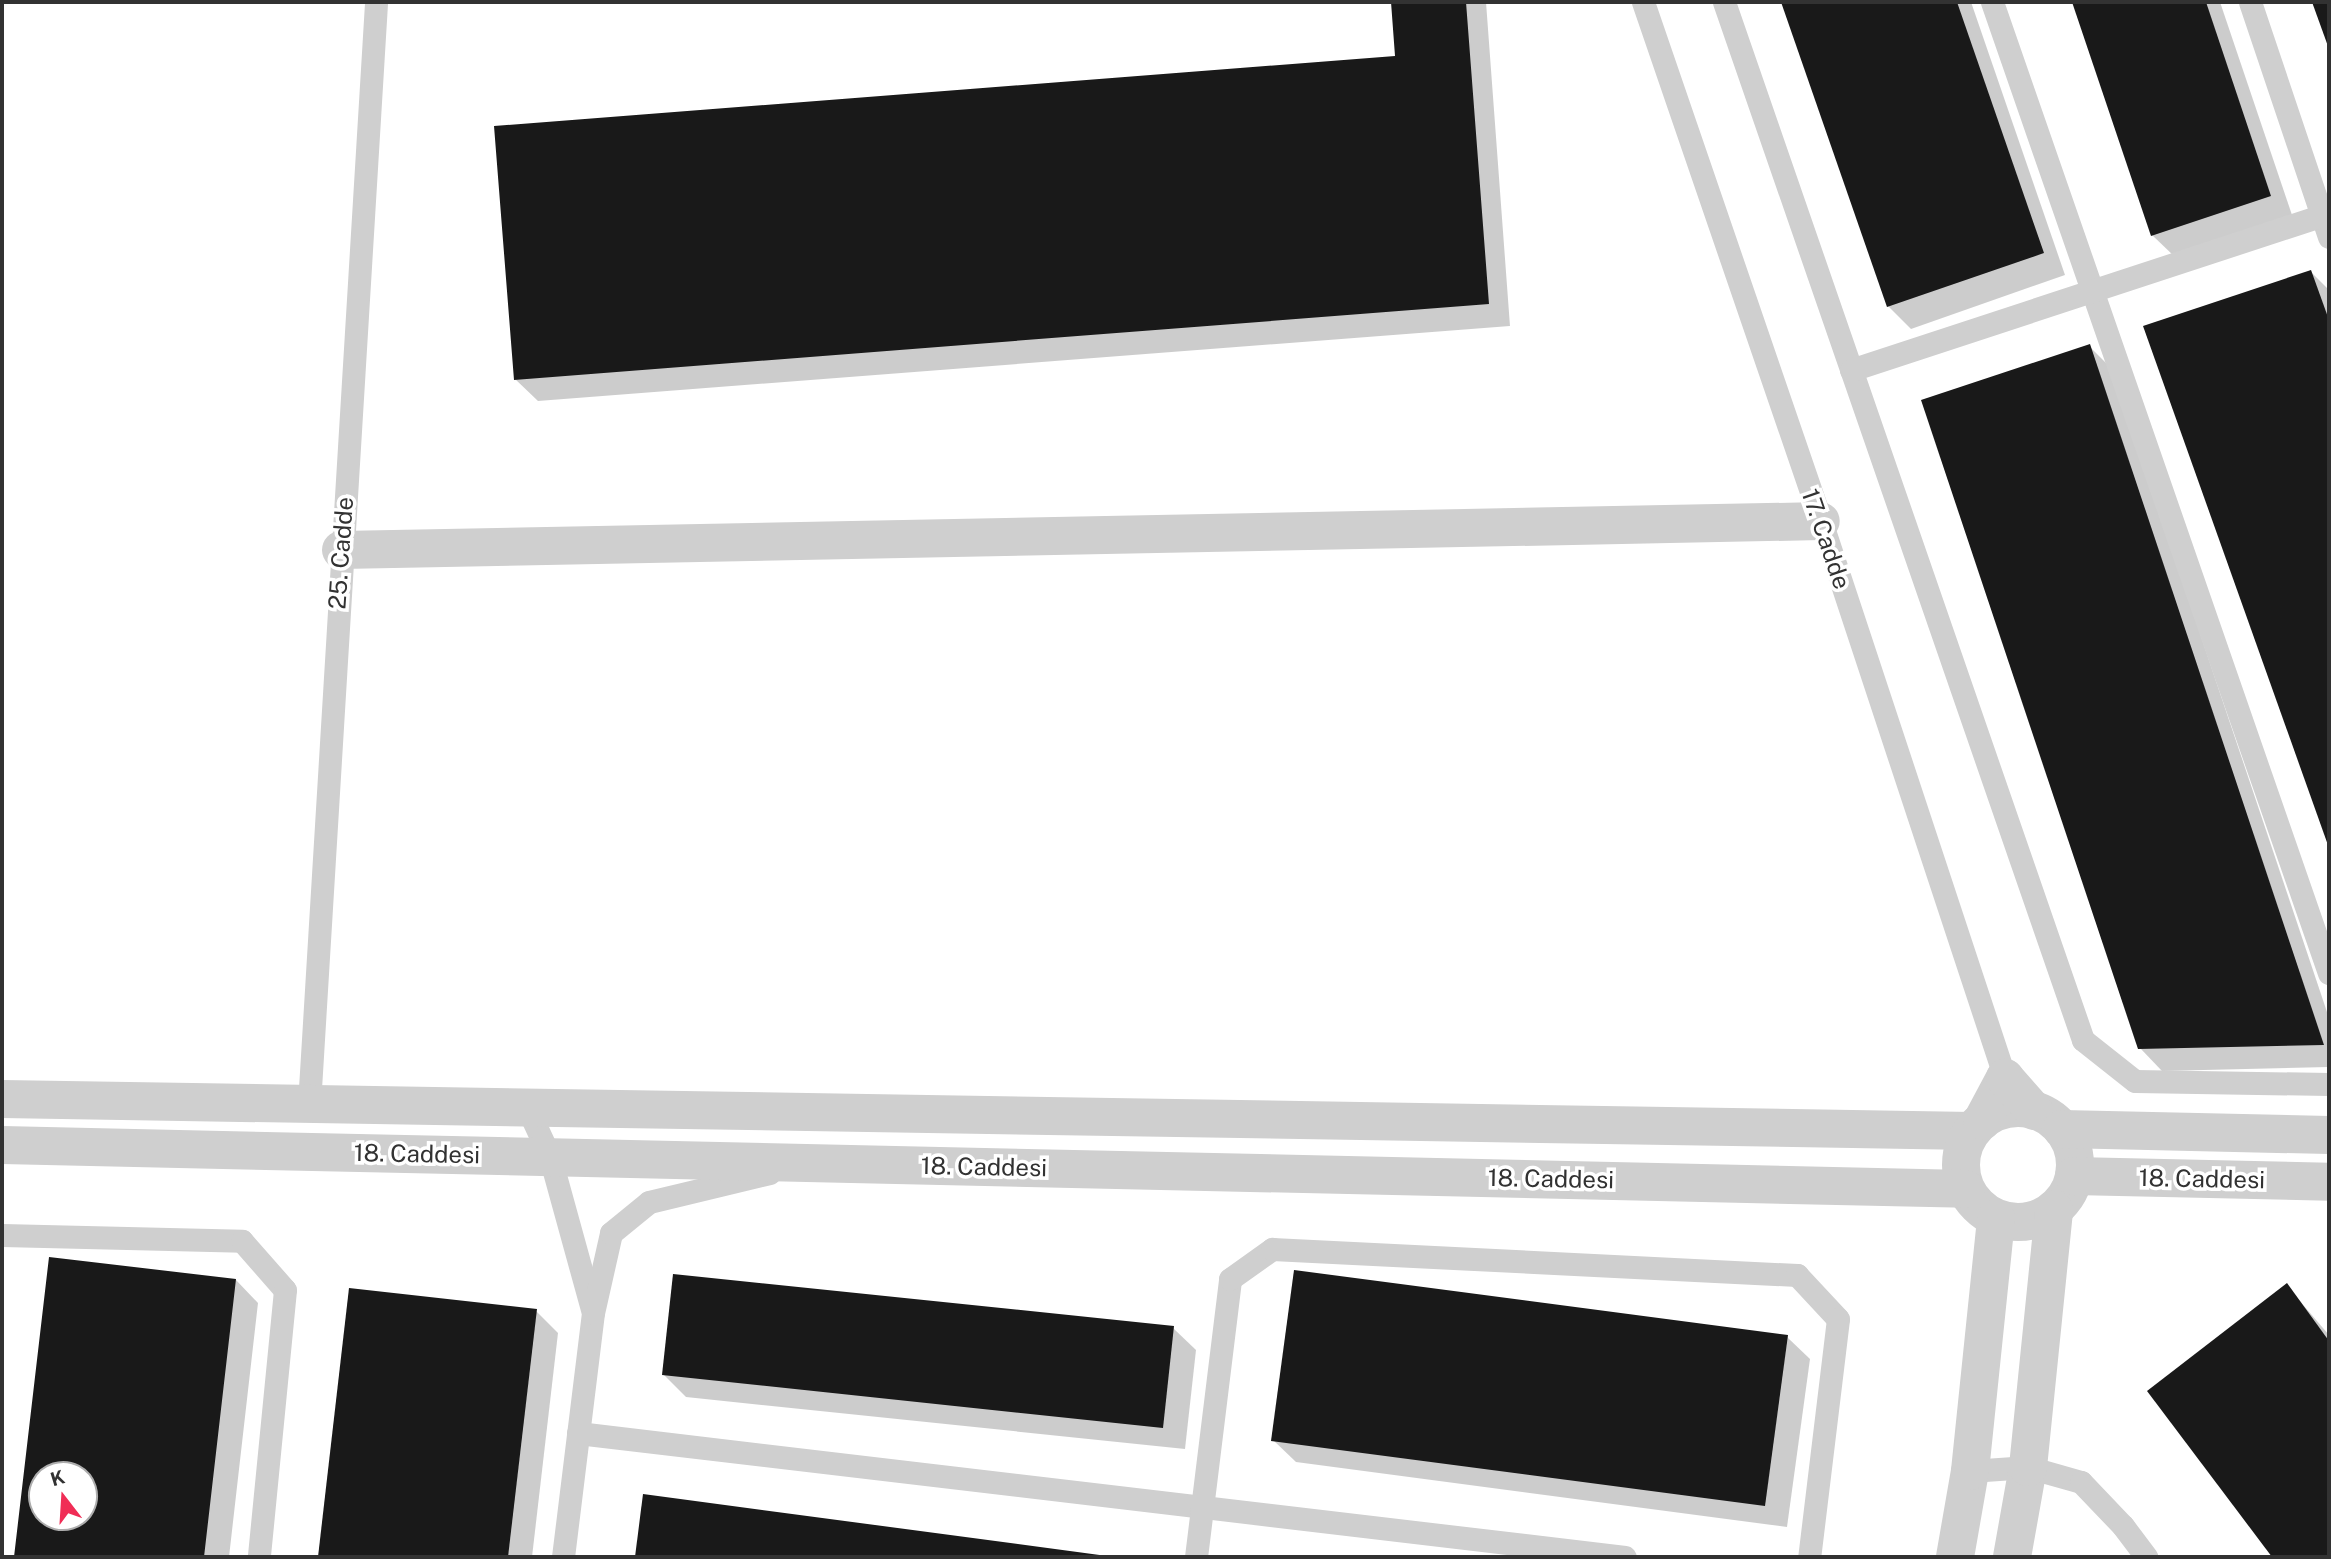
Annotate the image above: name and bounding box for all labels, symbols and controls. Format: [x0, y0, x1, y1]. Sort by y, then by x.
street label: 17. Cadde [1795, 485, 1857, 593]
street label: 25. Cadde [323, 496, 359, 610]
street label: 18. Caddesi [354, 1138, 480, 1170]
street label: 18. Caddesi [921, 1151, 1047, 1183]
street label: 18. Caddesi [1488, 1163, 1614, 1195]
street label: 18. Caddesi [2139, 1163, 2265, 1195]
north arrow [28, 1461, 98, 1531]
text: K [48, 1465, 67, 1490]

